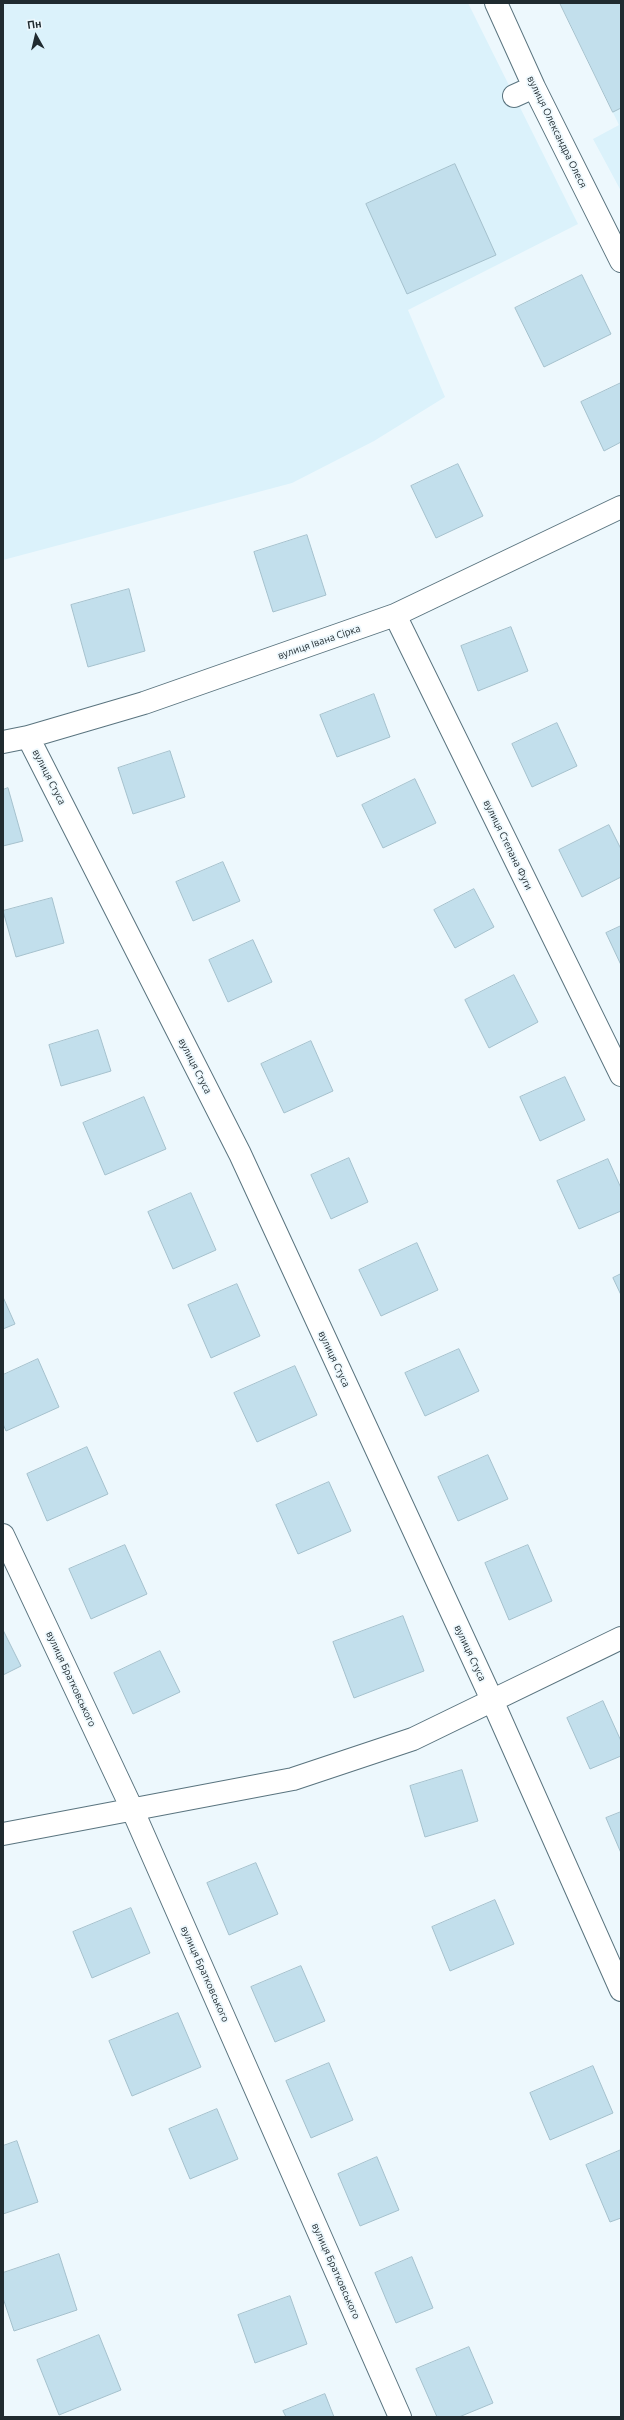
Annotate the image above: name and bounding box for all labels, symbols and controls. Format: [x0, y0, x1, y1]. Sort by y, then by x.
north arrow [16, 16, 56, 56]
text: Пн [26, 17, 42, 31]
street label: вулиця Олександра Олеся [525, 74, 589, 190]
street label: вулиця Івана Сірка [276, 622, 362, 662]
street label: вулиця Стуса [30, 747, 68, 807]
street label: вулиця Степана Фуги [481, 798, 535, 892]
street label: вулиця Стуса [176, 1036, 214, 1096]
street label: вулиця Стуса [316, 1329, 352, 1389]
street label: вулиця Стуса [452, 1623, 488, 1683]
street label: вулиця Братковського [44, 1629, 98, 1729]
street label: вулиця Братковського [178, 1924, 232, 2024]
street label: вулиця Братковського [309, 2221, 363, 2321]

